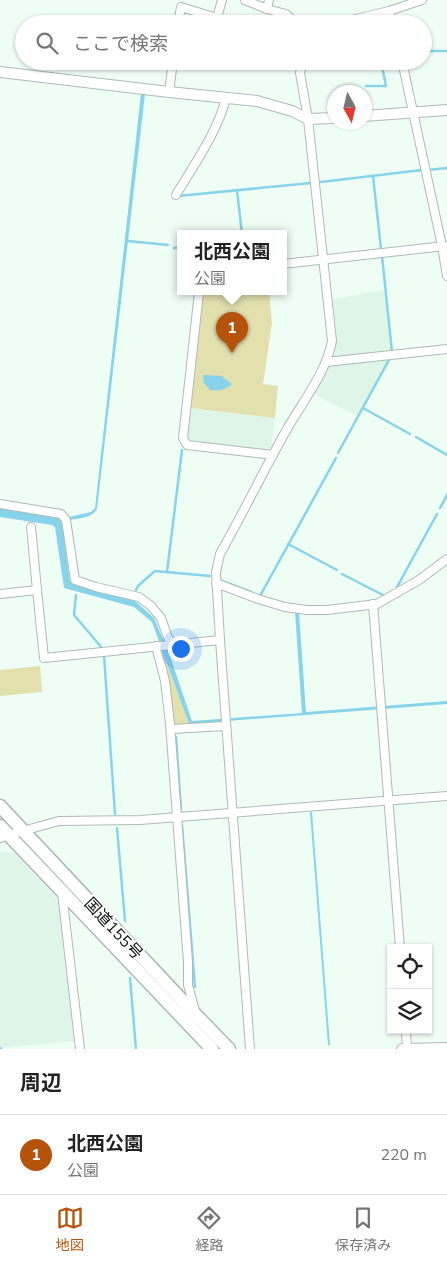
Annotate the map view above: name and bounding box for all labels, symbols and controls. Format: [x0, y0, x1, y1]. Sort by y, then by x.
search box [15, 15, 432, 70]
icon: search [33, 29, 61, 57]
text: ここで検索 [73, 31, 168, 57]
north arrow [327, 85, 372, 130]
popup [177, 230, 287, 295]
text: 北西公園 [194, 239, 270, 265]
text: 公園 [194, 268, 226, 290]
pin: 1 [216, 312, 248, 353]
your location [168, 636, 194, 662]
street label: 国道155号 [79, 893, 148, 964]
map controls [387, 944, 432, 1034]
button: locate [387, 944, 432, 989]
button: layers [387, 989, 432, 1034]
text: 周辺 [20, 1069, 62, 1097]
text: 北西公園 [67, 1131, 143, 1157]
text: 1 [31, 1144, 41, 1166]
text: 220 m [380, 1144, 427, 1166]
text: 公園 [67, 1160, 99, 1182]
tab: 地図 [56, 1204, 84, 1255]
tab: 経路 [195, 1204, 223, 1255]
tab: 保存済み [335, 1204, 391, 1255]

